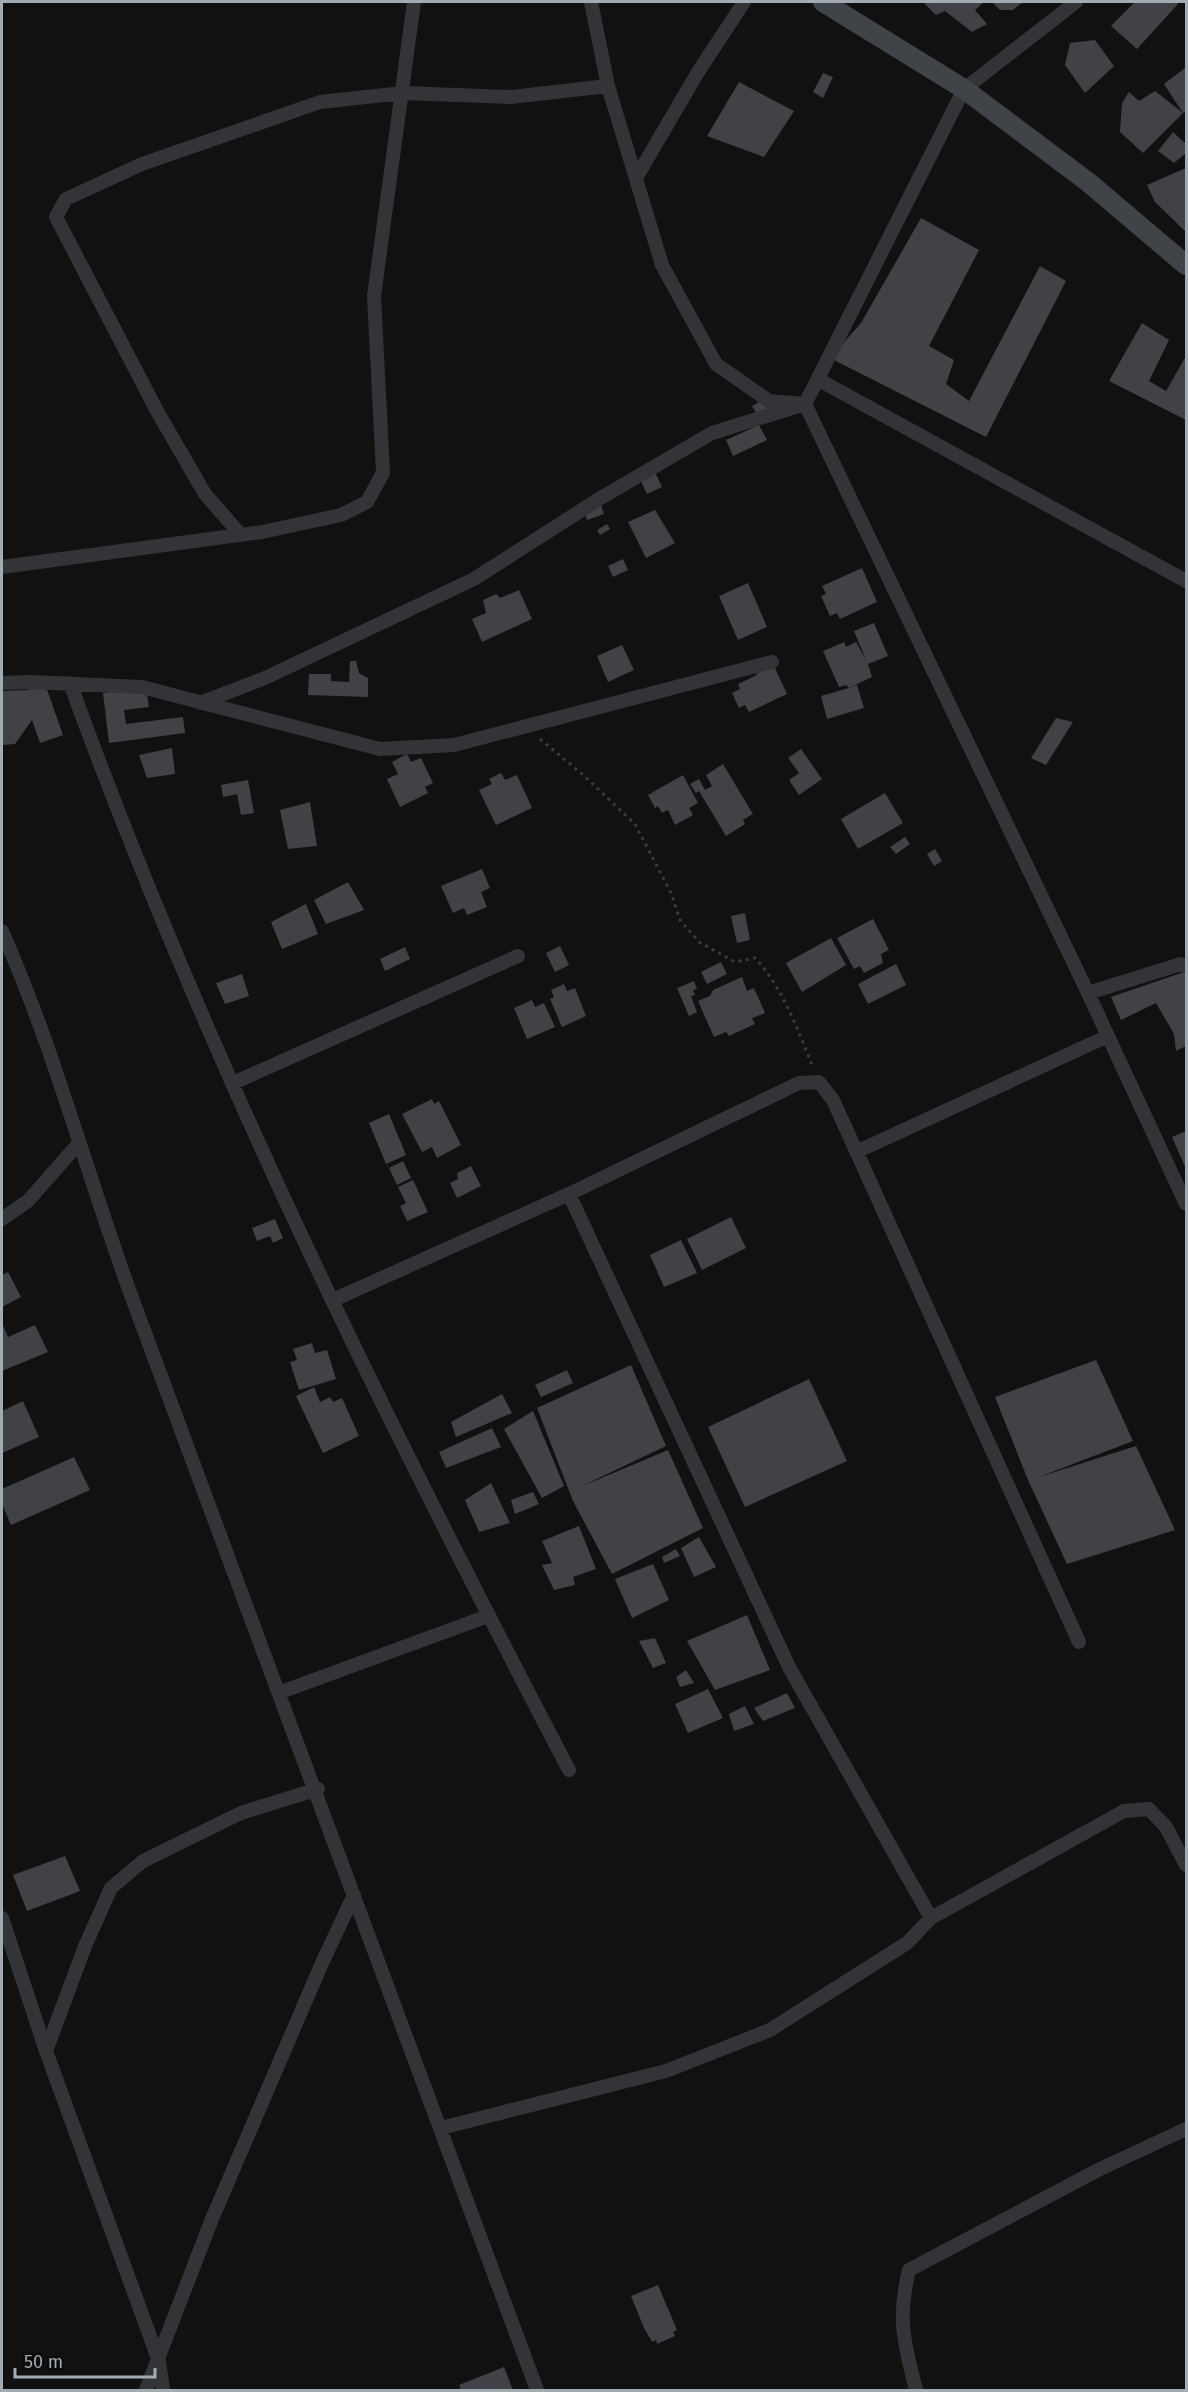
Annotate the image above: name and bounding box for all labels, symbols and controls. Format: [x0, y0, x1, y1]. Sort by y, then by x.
scale bar [15, 2341, 154, 2379]
text: 50 m [24, 2351, 63, 2373]

